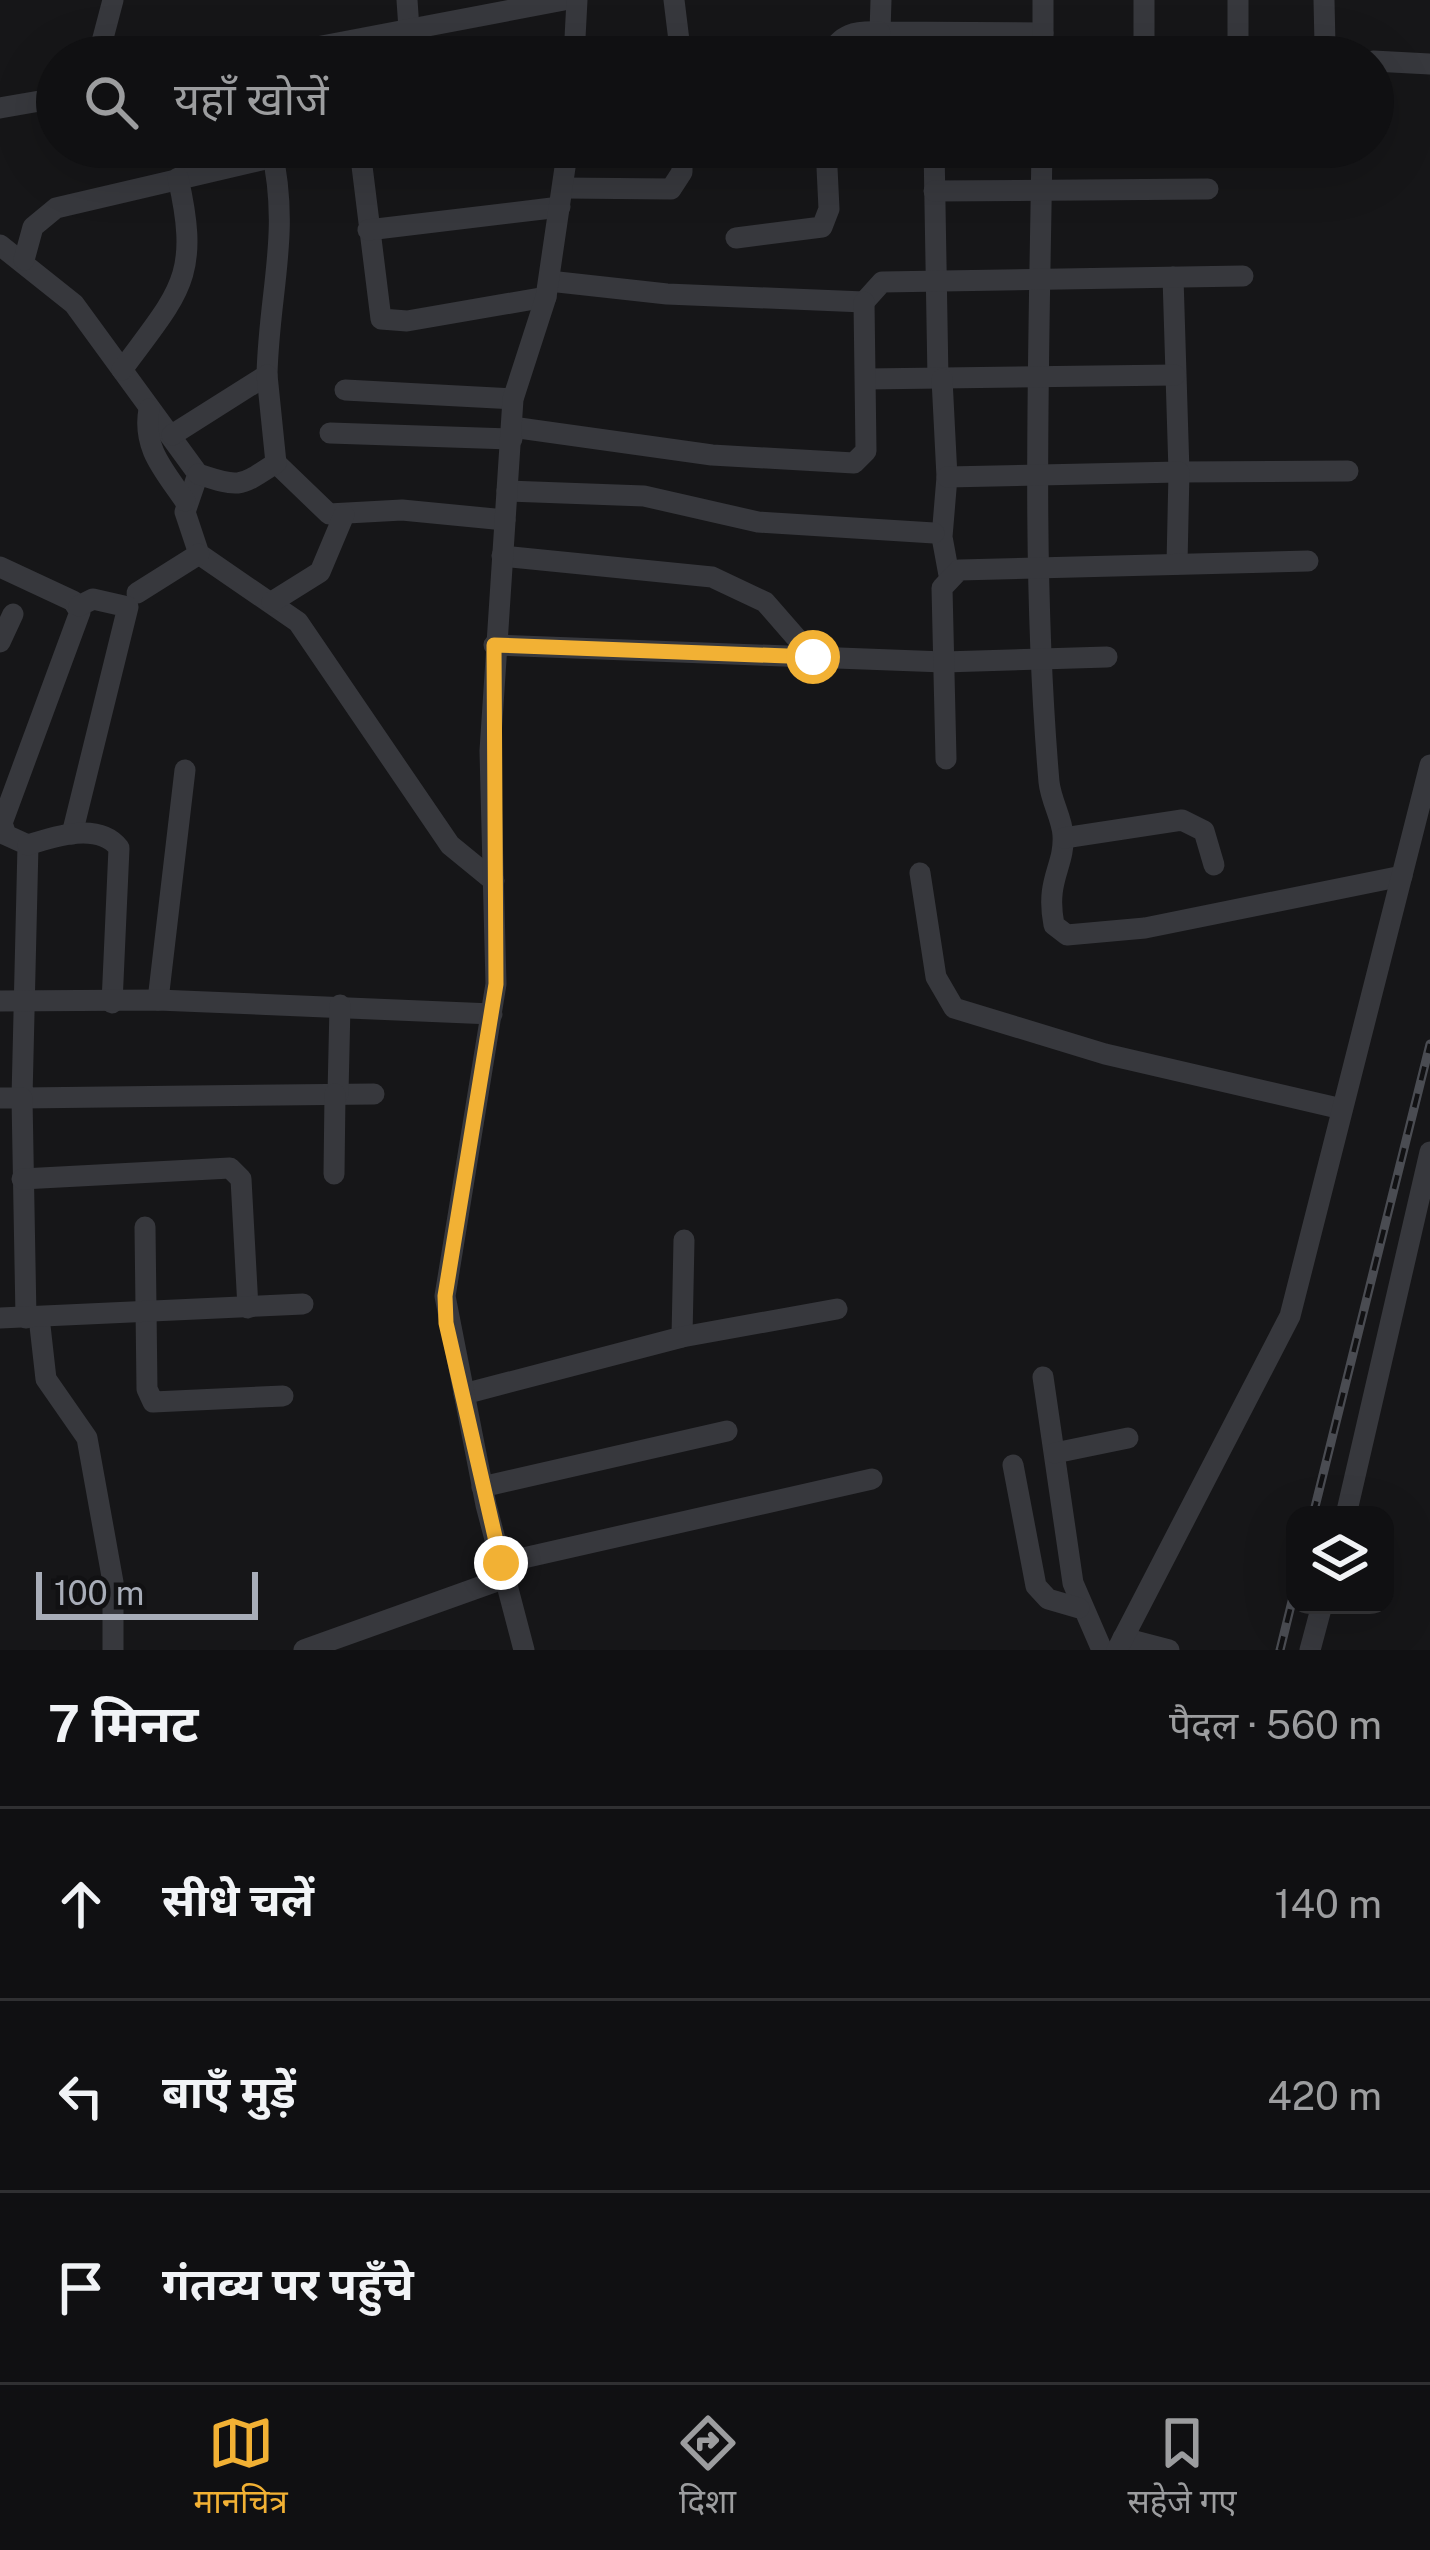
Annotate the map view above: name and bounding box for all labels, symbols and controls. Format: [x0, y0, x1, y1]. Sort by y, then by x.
search box [36, 36, 1394, 168]
icon: search [78, 69, 144, 135]
text: यहाँ खोजें [174, 72, 328, 125]
route start [786, 630, 840, 684]
map controls [1286, 1506, 1394, 1614]
button: layers [1286, 1506, 1394, 1614]
route end [474, 1536, 528, 1590]
scale bar [36, 1566, 258, 1619]
text: 100 m [54, 1574, 144, 1612]
text: 7 मिनट [48, 1694, 198, 1753]
text: पैदल · 560 m [1169, 1702, 1382, 1748]
icon: ahead [48, 1871, 114, 1937]
text: सीधे चलें [162, 1873, 314, 1926]
text: 140 m [1275, 1881, 1382, 1927]
icon: left [48, 2063, 114, 2129]
text: बाएँ मुड़ें [162, 2065, 296, 2118]
text: 420 m [1267, 2073, 1382, 2119]
icon: arrive [48, 2255, 114, 2321]
text: गंतव्य पर पहुँचे [162, 2257, 414, 2310]
tab: मानचित्र [193, 2410, 288, 2526]
tab: दिशा [675, 2410, 741, 2526]
tab: सहेजे गए [1127, 2410, 1237, 2526]

